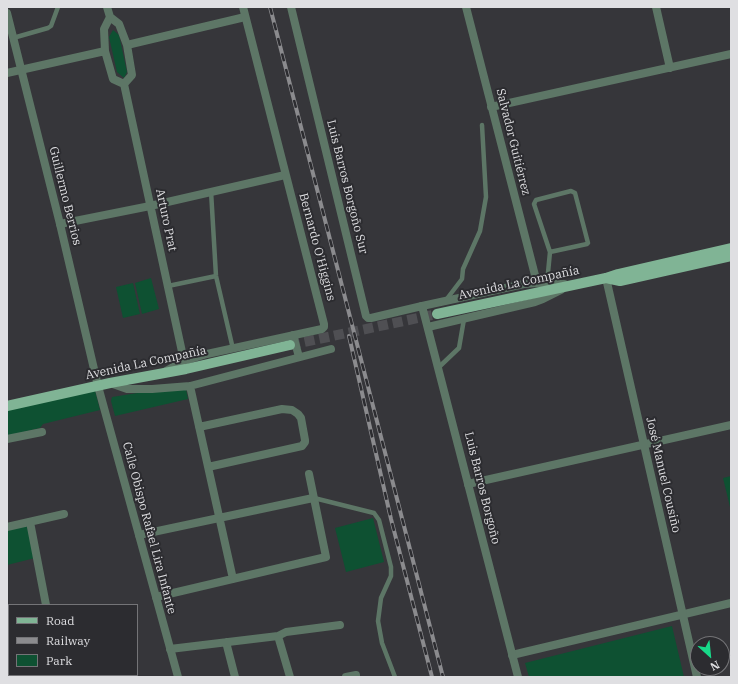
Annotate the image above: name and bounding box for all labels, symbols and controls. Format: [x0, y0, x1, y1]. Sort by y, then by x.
street label: Salvador Guitiérrez [493, 87, 533, 197]
street label: Luis Barros Borgoño Sur [323, 118, 371, 256]
street label: Guillermo Berrios [46, 145, 84, 247]
street label: Arturo Prat [152, 187, 180, 253]
street label: Bernardo O'Higgins [296, 191, 338, 303]
street label: Avenida La Compañía [457, 263, 581, 303]
street label: Avenida La Compañía [84, 343, 208, 383]
street label: José Manuel Cousiño [643, 416, 683, 534]
street label: Luis Barros Borgoño [461, 430, 503, 546]
street label: Calle Obispo Rafael Lira Infante [119, 440, 179, 616]
legend [8, 604, 138, 676]
text: Road [46, 613, 75, 628]
text: Railway [46, 633, 90, 648]
north arrow [690, 636, 730, 676]
text: Park [46, 653, 72, 668]
text: N [708, 658, 722, 674]

